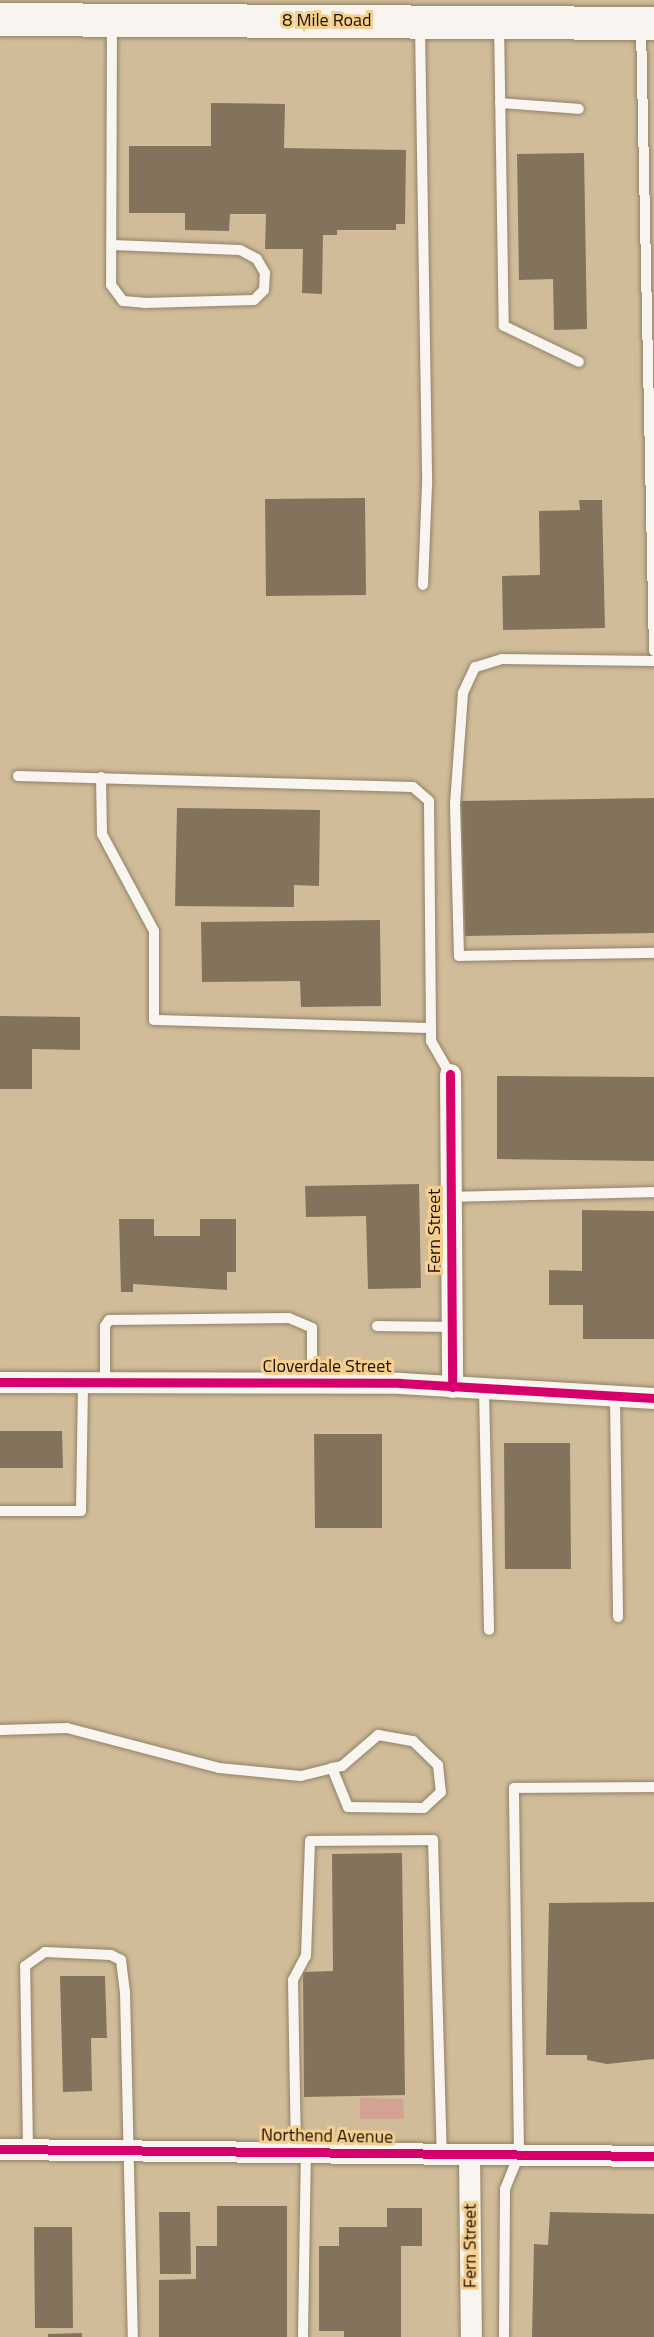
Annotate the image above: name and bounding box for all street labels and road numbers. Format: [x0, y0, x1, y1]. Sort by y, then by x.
street label: 8 Mile Road [282, 9, 372, 31]
street label: Fern Street [423, 1189, 445, 1273]
street label: Cloverdale Street [262, 1355, 392, 1377]
street label: Northend Avenue [261, 2124, 393, 2148]
street label: Fern Street [459, 2204, 481, 2288]

